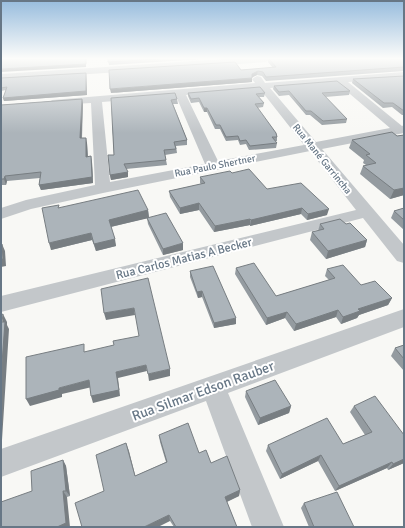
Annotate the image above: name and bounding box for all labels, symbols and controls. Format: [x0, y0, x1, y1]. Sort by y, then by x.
street label: Rua Mané Garrincha [290, 122, 354, 196]
street label: Rua Paulo Shertner [173, 152, 257, 180]
street label: Rua Carlos Matias A Becker [114, 235, 254, 283]
street label: Rua Silmar Edson Rauber [130, 357, 277, 425]

